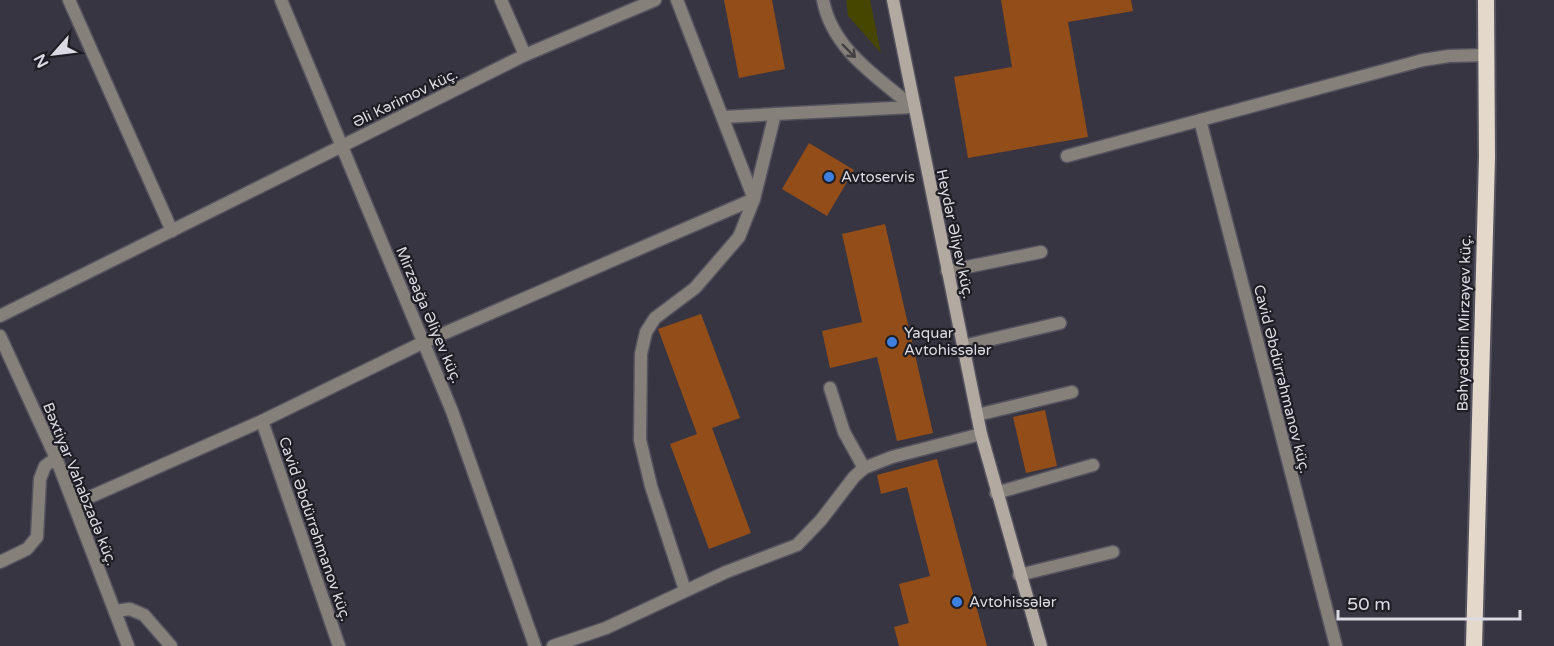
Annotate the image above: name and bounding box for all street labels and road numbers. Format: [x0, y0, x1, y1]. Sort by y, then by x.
street label: Əli Kərimov küç. [349, 65, 461, 131]
street label: Heydər Əliyev küç. [933, 168, 977, 300]
street label: Bəhyəddin Mirzəyev küç. [1453, 234, 1475, 412]
street label: Mirzəağa Əliyev küç. [392, 244, 466, 386]
street label: Cavid Əbdürrəhmanov küç. [1250, 283, 1314, 475]
street label: Bəxtiyar Vahabzadə küç. [39, 400, 121, 568]
street label: Cavid Əbdürrəhmanov küç. [275, 434, 355, 624]

